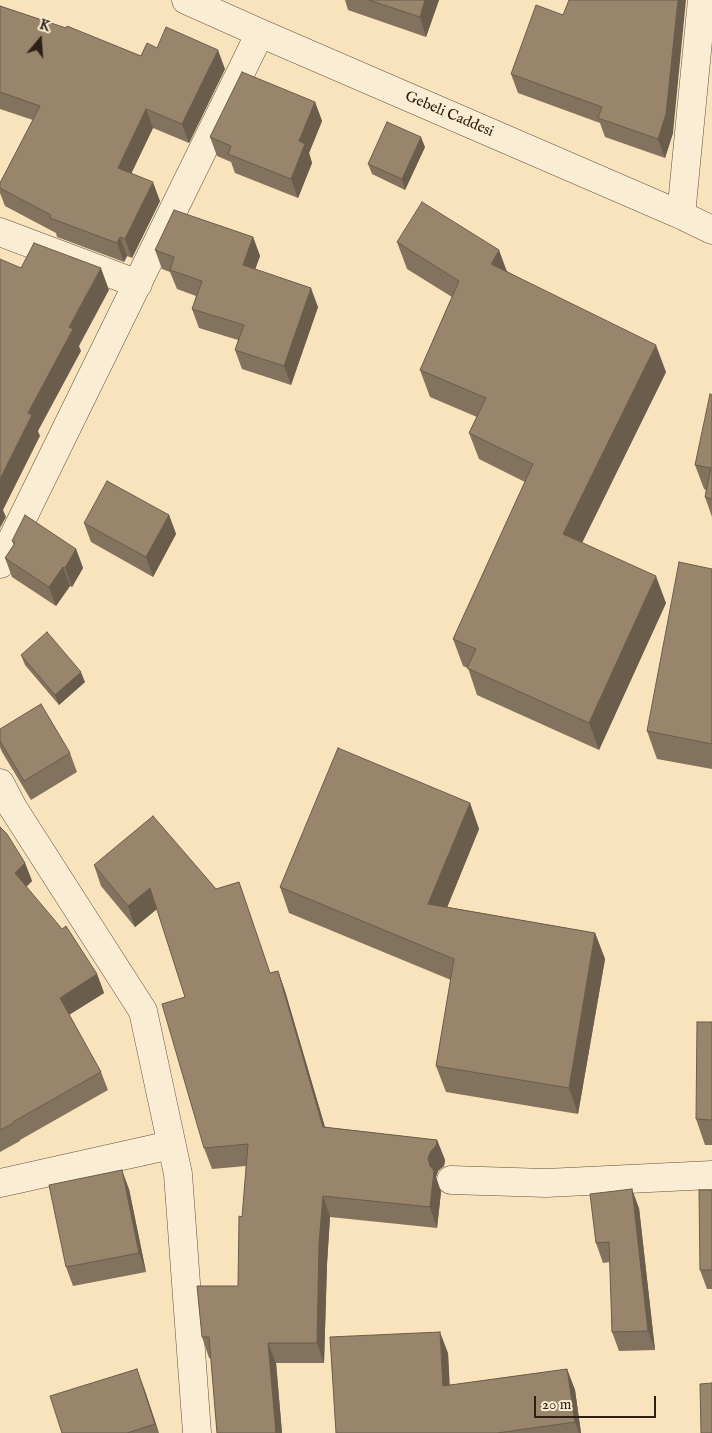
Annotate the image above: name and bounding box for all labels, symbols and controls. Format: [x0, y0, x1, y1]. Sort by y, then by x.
north arrow [15, 15, 65, 65]
text: K [37, 16, 52, 36]
street label: Gebeli Caddesi [402, 88, 496, 142]
scale bar [537, 1386, 660, 1418]
text: 20 m [542, 1395, 571, 1414]

